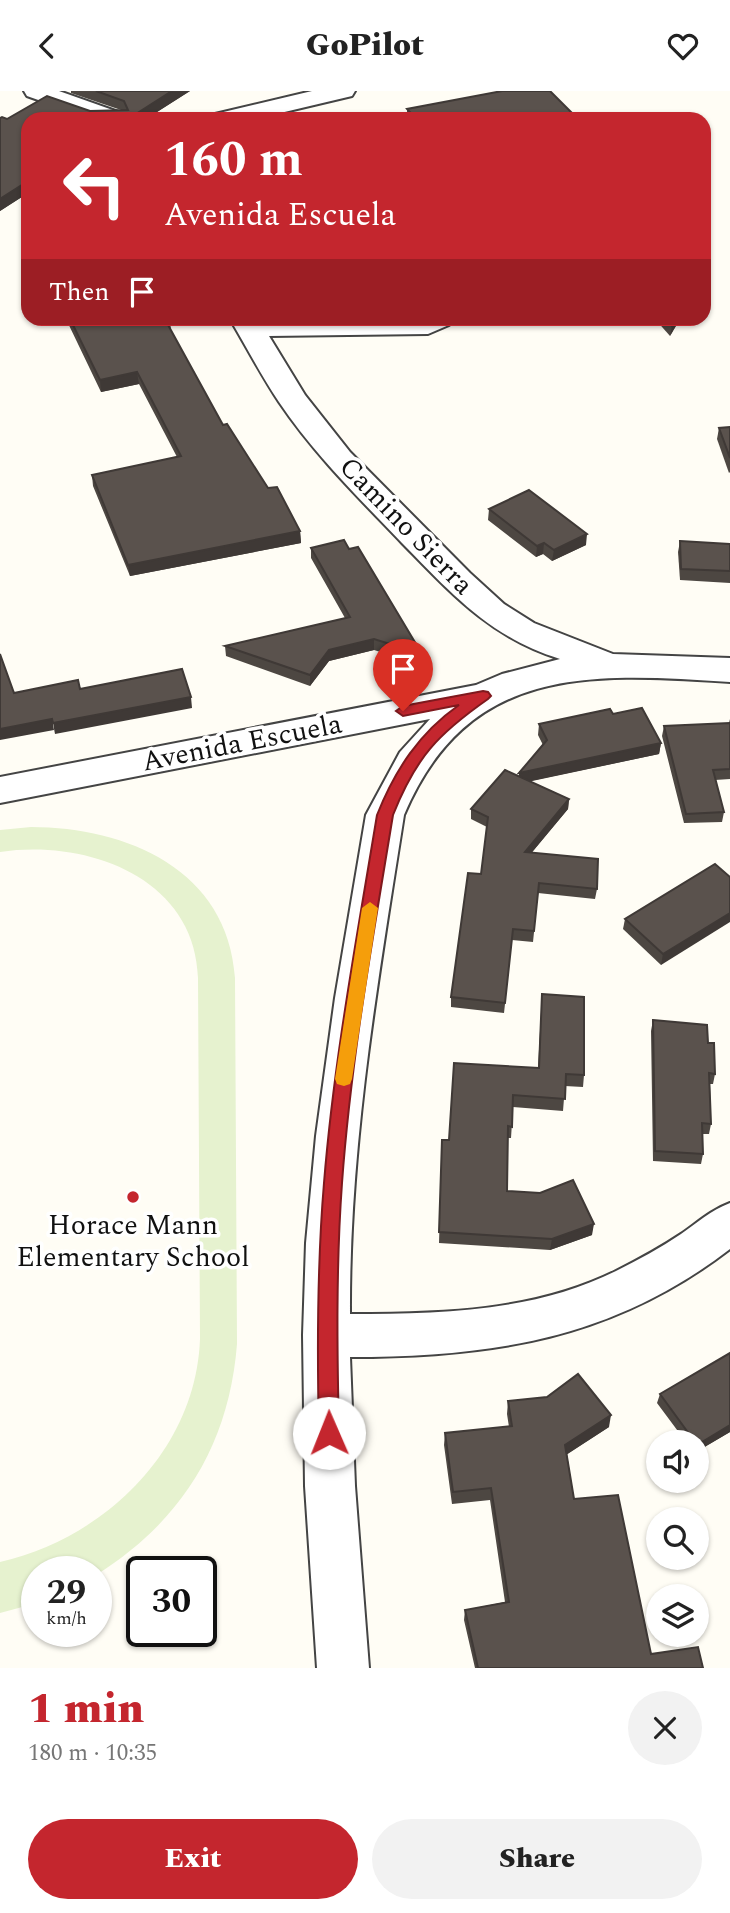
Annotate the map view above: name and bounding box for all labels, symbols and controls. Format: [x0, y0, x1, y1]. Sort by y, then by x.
text: GoPilot [306, 21, 424, 70]
icon: back [28, 27, 66, 65]
icon: heart [664, 27, 702, 65]
text: 160 m [164, 123, 303, 198]
icon: left [49, 140, 140, 231]
text: Avenida Escuela [164, 191, 396, 240]
text: Then [49, 272, 109, 312]
icon: arrive [123, 273, 161, 311]
street label: Camino Sierra [329, 447, 484, 605]
pin [373, 639, 433, 711]
icon: arrive [384, 650, 422, 688]
street label: Avenida Escuela [138, 702, 346, 783]
marker: Horace Mann Elementary School [125, 1189, 141, 1205]
place label: Horace Mann Elementary School [17, 1204, 249, 1279]
position arrow [292, 1396, 366, 1470]
map controls [646, 1430, 709, 1647]
button: sound [646, 1430, 709, 1493]
button: search [646, 1507, 709, 1570]
speed limit sign: 30 [126, 1556, 217, 1647]
text: 29 [47, 1566, 86, 1619]
button: layers [646, 1584, 709, 1647]
text: km/h [46, 1605, 87, 1632]
text: 1 min [28, 1678, 144, 1741]
button: close [628, 1691, 702, 1765]
text: 180 m · 10:35 [28, 1736, 157, 1771]
button: Exit [28, 1819, 358, 1899]
button: Share [372, 1819, 702, 1899]

